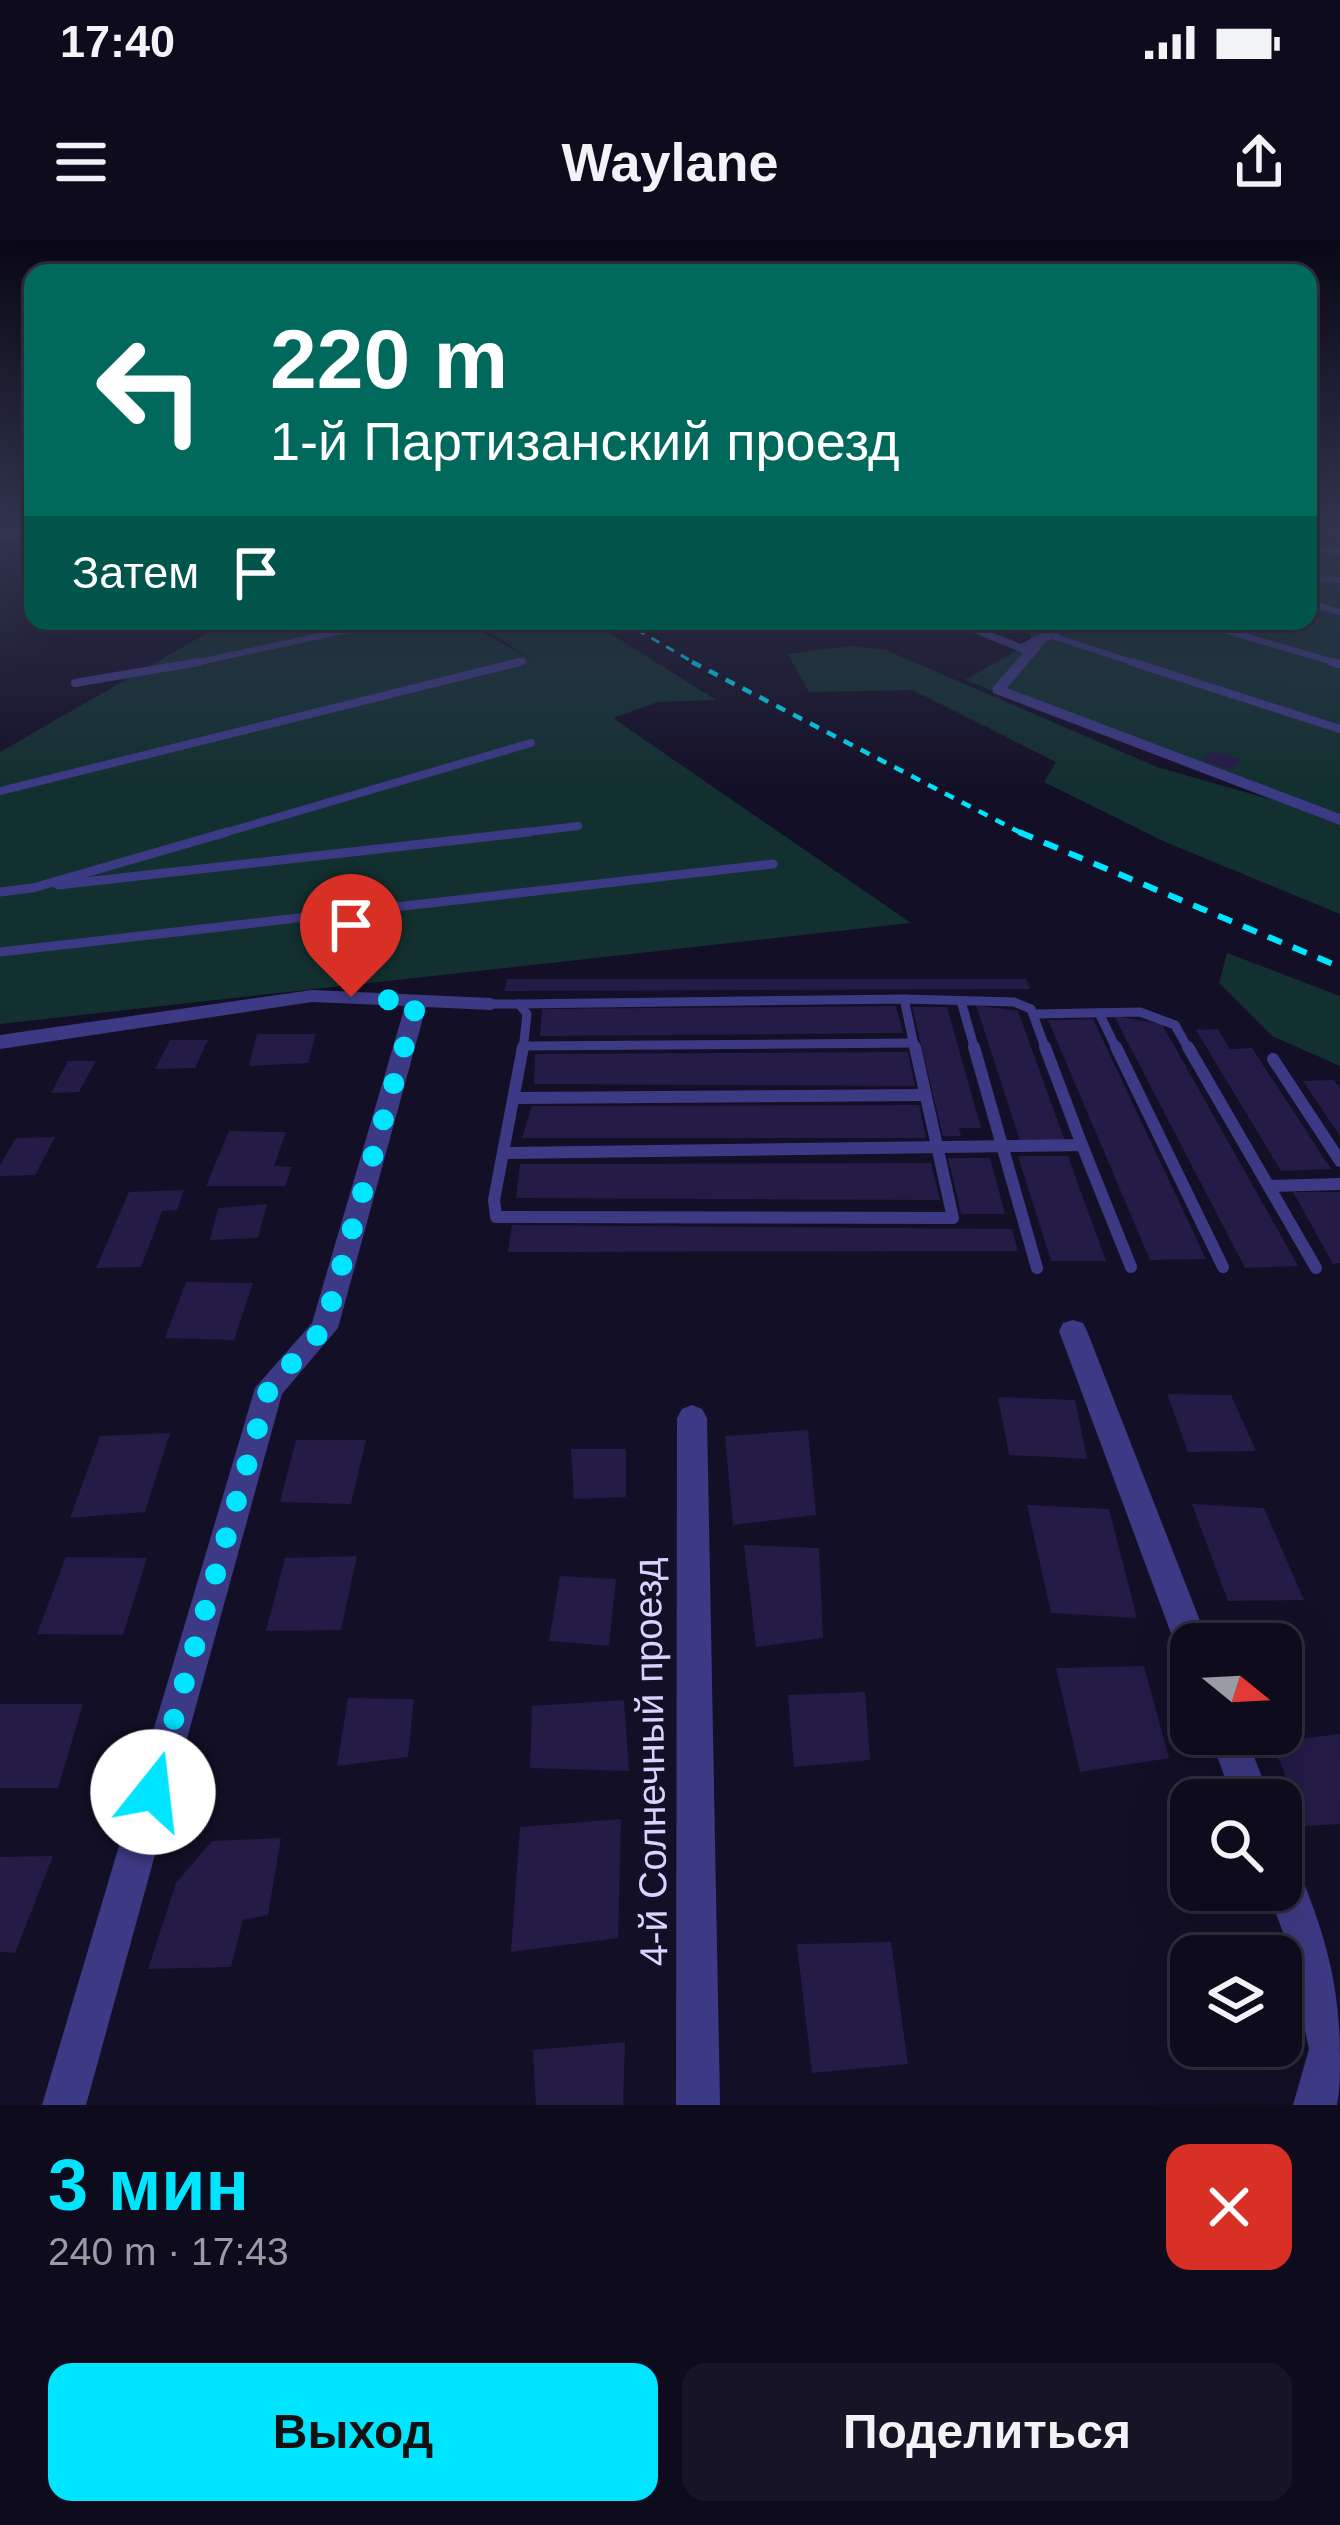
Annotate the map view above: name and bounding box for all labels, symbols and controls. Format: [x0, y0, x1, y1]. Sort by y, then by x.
text: 17:40 [60, 16, 175, 67]
icon: menu [48, 129, 114, 195]
icon: share [1226, 129, 1292, 195]
text: Waylane [561, 132, 779, 192]
icon: left [72, 312, 228, 468]
text: 220 m [270, 312, 508, 406]
text: 1-й Партизанский проезд [270, 411, 900, 471]
icon: arrive [223, 540, 289, 606]
text: Затем [72, 547, 199, 598]
pin [300, 874, 402, 997]
icon: arrive [318, 892, 384, 958]
street label: 4-й Солнечный проезд [625, 1557, 676, 1967]
north arrow [1170, 1623, 1302, 1755]
map controls [1170, 1623, 1302, 2067]
position arrow [90, 1729, 216, 1855]
button: search [1170, 1779, 1302, 1911]
button: layers [1170, 1935, 1302, 2067]
button: close [1166, 2144, 1292, 2270]
text: 3 мин [48, 2145, 249, 2225]
text: 240 m · 17:43 [48, 2230, 289, 2273]
button: Выход [48, 2363, 658, 2501]
button: Поделиться [682, 2363, 1292, 2501]

